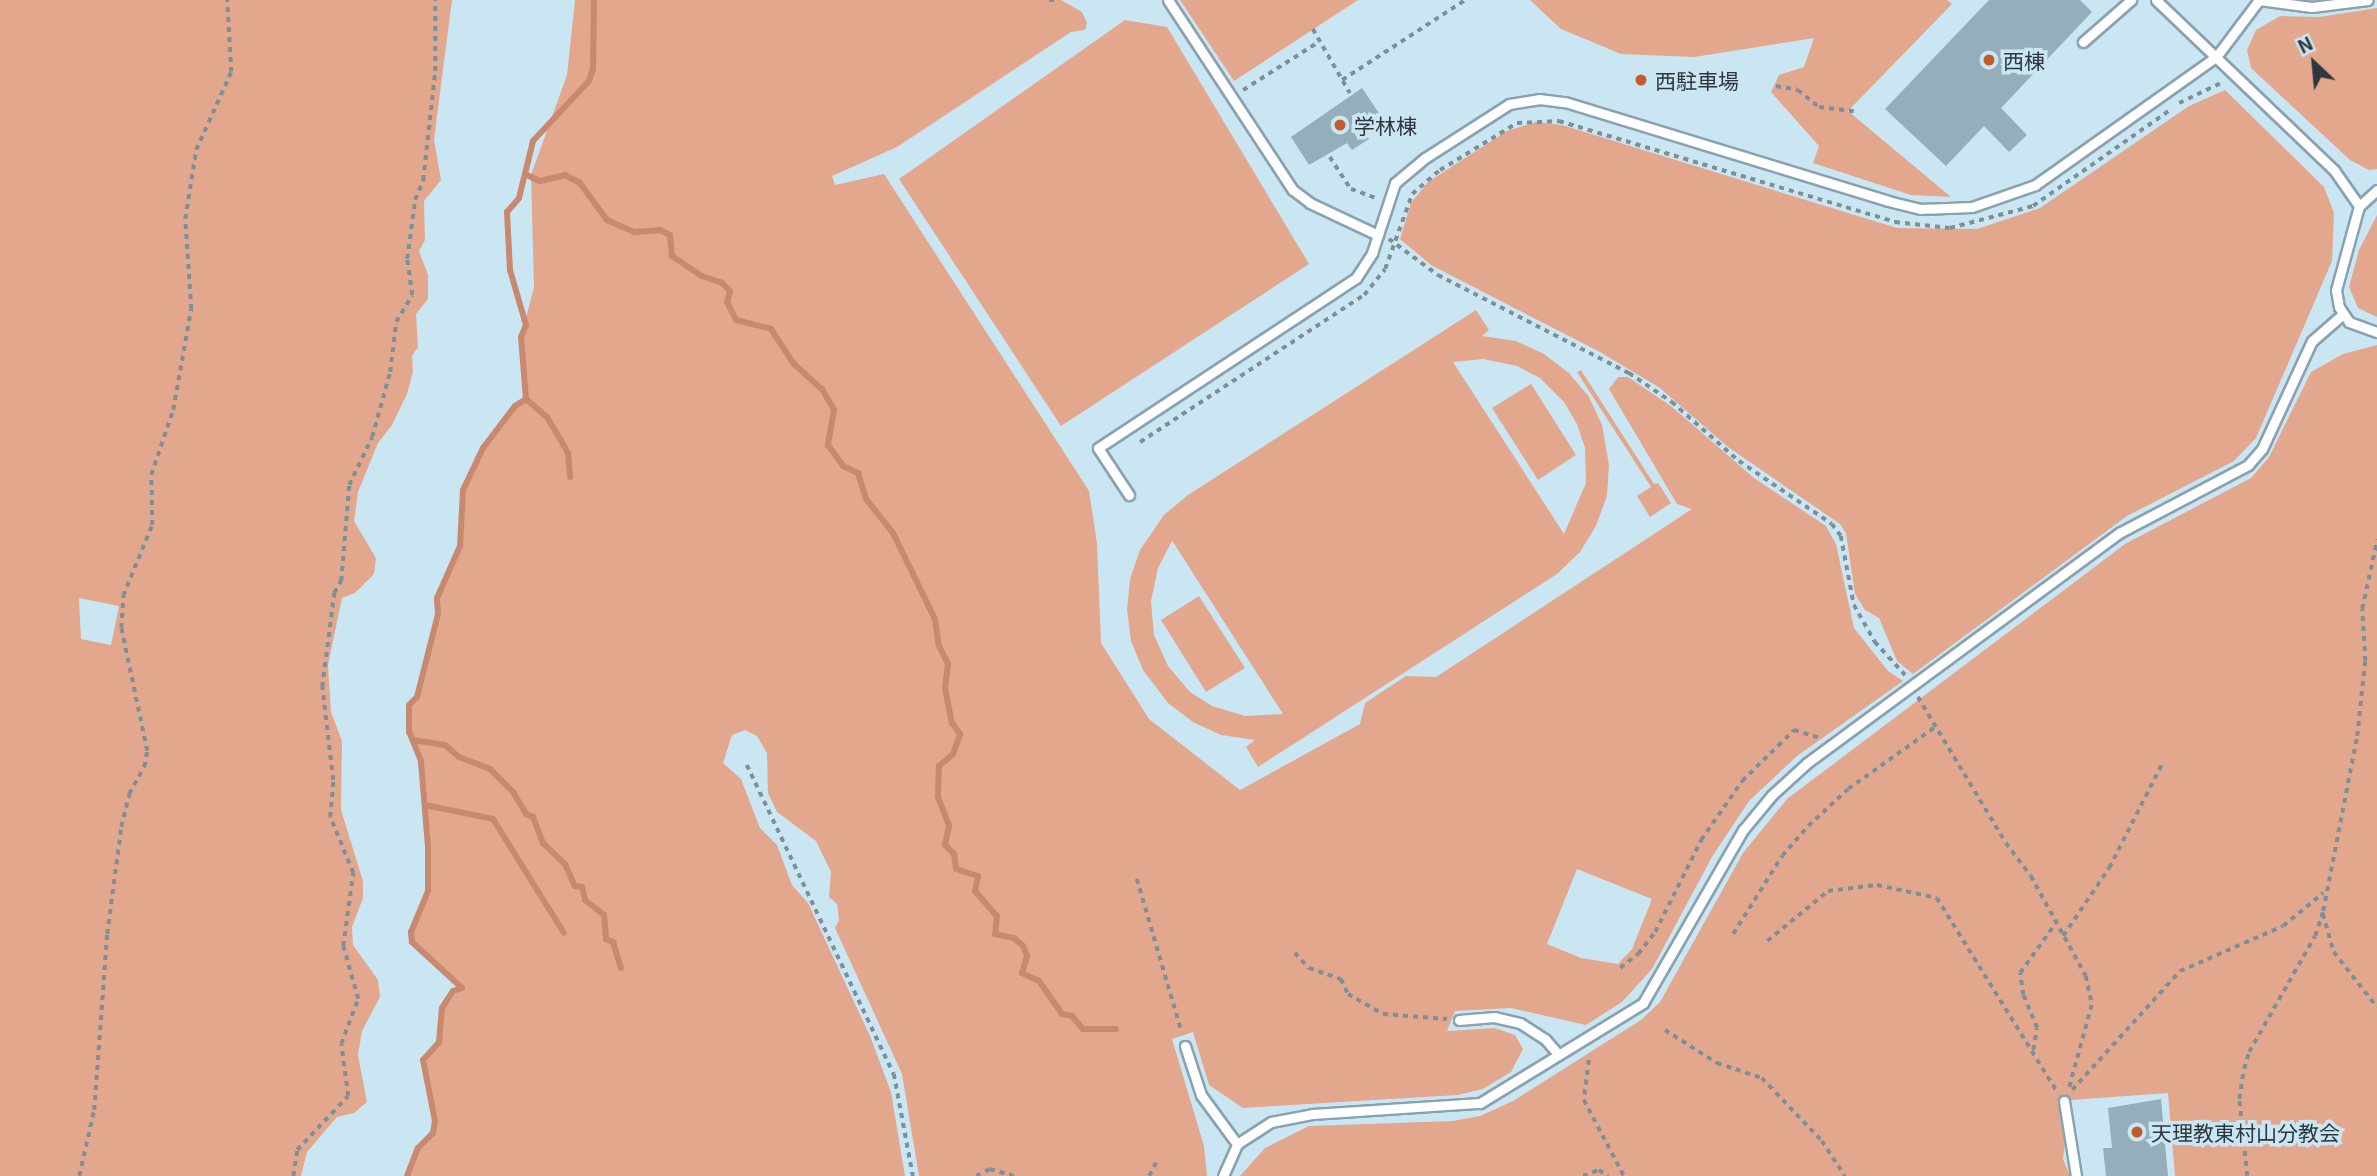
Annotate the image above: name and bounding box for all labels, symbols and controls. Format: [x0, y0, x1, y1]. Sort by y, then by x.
north arrow [2279, 28, 2349, 98]
text: N [2292, 28, 2317, 59]
place label: 西棟 [2003, 47, 2045, 73]
marker: 西棟 [1981, 52, 1997, 68]
place label: 西駐車場 [1655, 67, 1739, 93]
marker: 西駐車場 [1633, 72, 1649, 88]
place label: 学林棟 [1354, 112, 1417, 138]
marker: 学林棟 [1332, 117, 1348, 133]
place label: 天理教東村山分教会 [2151, 1119, 2340, 1145]
marker: 天理教東村山分教会 [2129, 1124, 2145, 1140]

